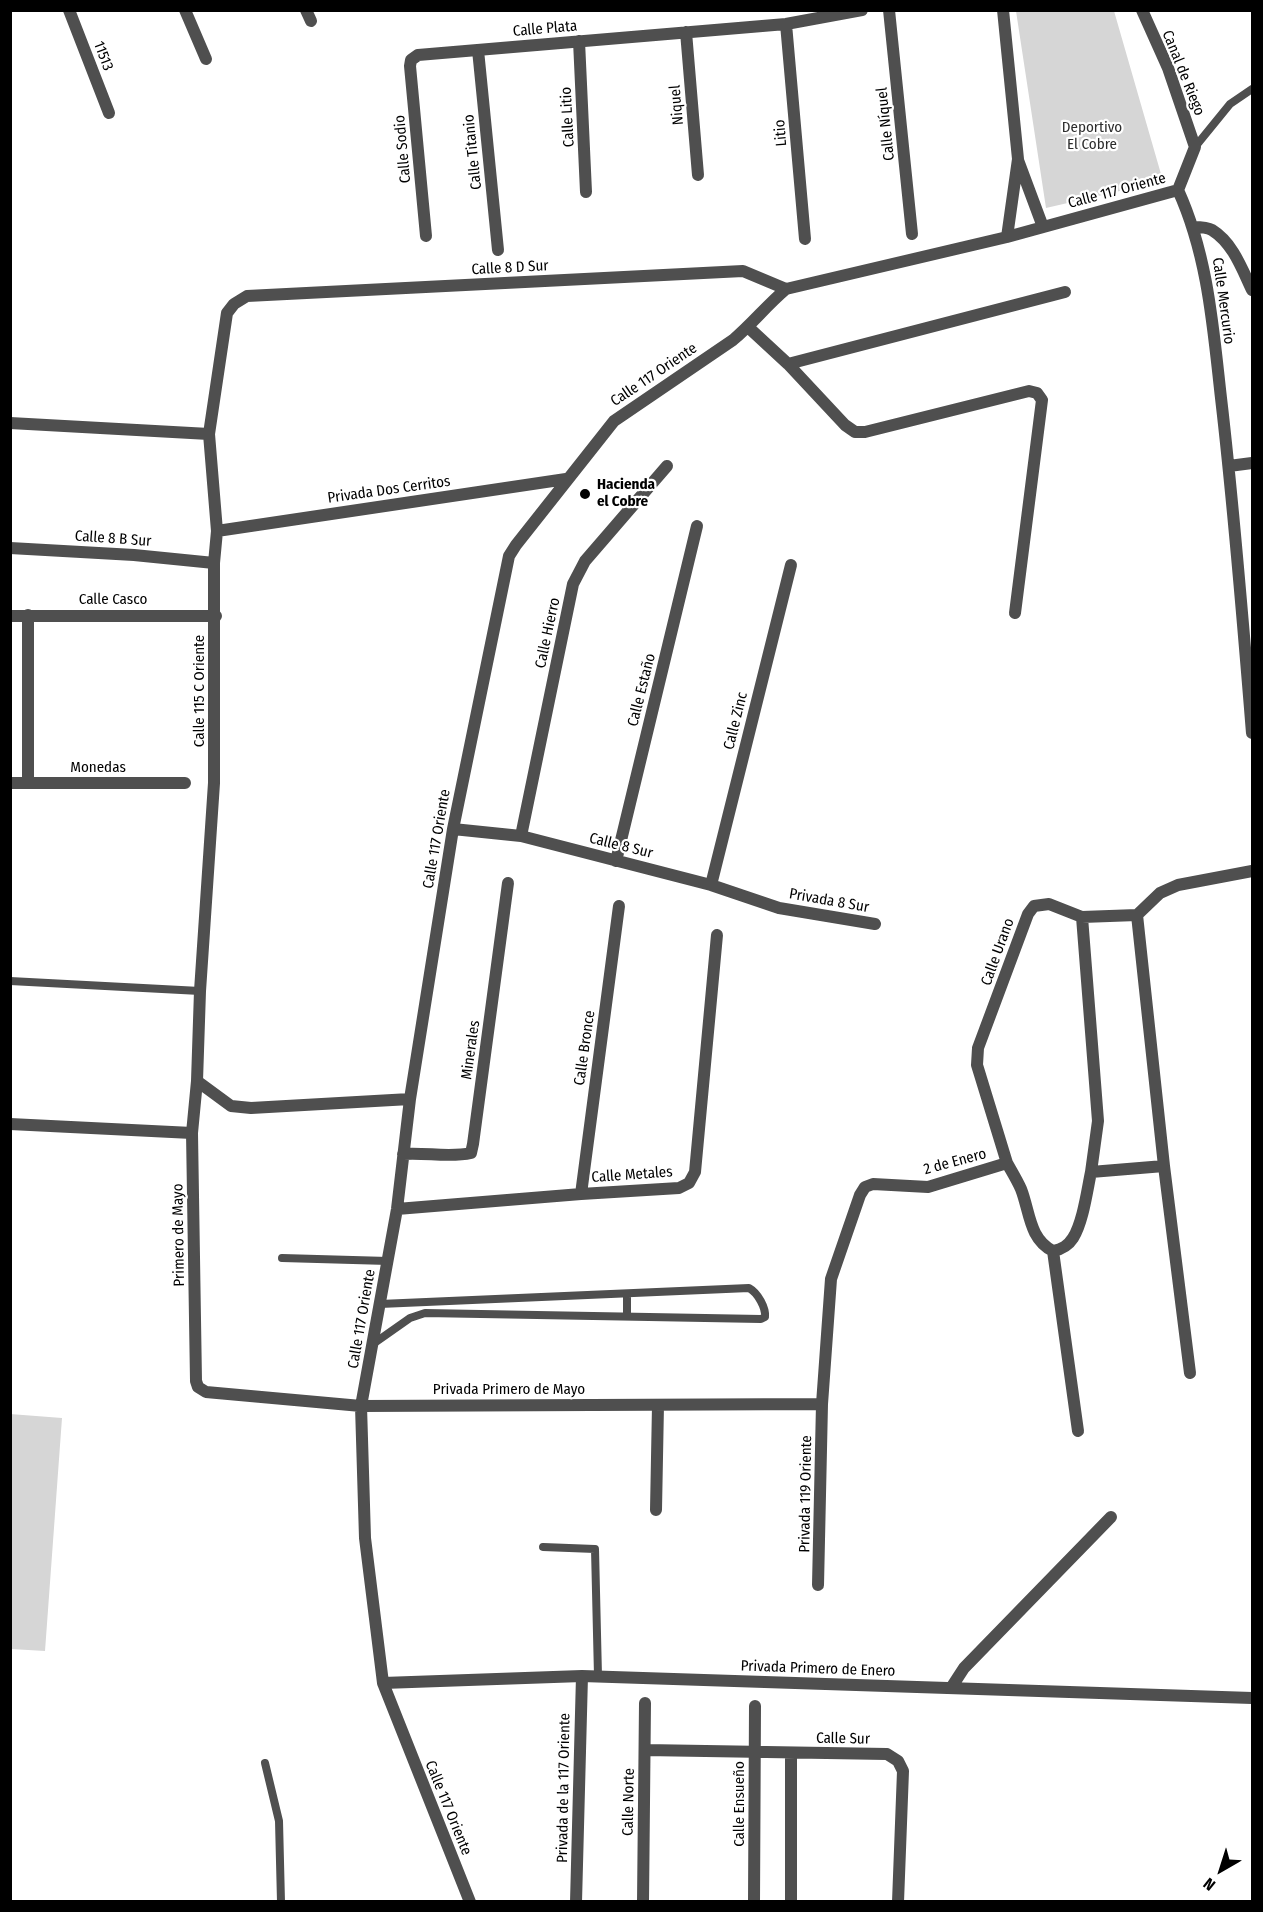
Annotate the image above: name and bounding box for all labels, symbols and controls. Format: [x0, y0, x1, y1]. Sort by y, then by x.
street label: Calle Plata [512, 17, 578, 41]
street label: Canal de Riego [1158, 28, 1208, 118]
street label: 11513 [89, 39, 117, 73]
street label: Niquel [666, 84, 688, 126]
street label: Calle Litio [557, 86, 579, 148]
street label: Calle Níquel [873, 86, 899, 162]
street label: Calle Titanio [460, 113, 486, 191]
street label: Calle Sodio [391, 114, 415, 184]
street label: Litio [771, 119, 791, 147]
park label: Deportivo El Cobre [1062, 119, 1122, 154]
street label: Calle 117 Oriente [1066, 169, 1168, 213]
street label: Calle Mercurio [1208, 256, 1238, 346]
street label: Calle 8 D Sur [471, 257, 549, 279]
street label: Calle 117 Oriente [607, 339, 701, 411]
street label: Privada Dos Cerritos [326, 472, 452, 508]
place label: Hacienda el Cobre [597, 476, 655, 511]
marker: Hacienda el Cobre [578, 487, 592, 501]
street label: Calle 8 B Sur [74, 527, 152, 551]
street label: Calle Casco [79, 591, 147, 609]
street label: Calle Hierro [532, 596, 564, 670]
street label: Calle 115 C Oriente [191, 635, 209, 747]
street label: Calle Estaño [624, 652, 660, 728]
street label: Calle Zinc [720, 690, 752, 752]
street label: Monedas [70, 759, 126, 777]
street label: Calle 117 Oriente [419, 788, 455, 890]
street label: Calle 8 Sur [587, 829, 655, 863]
street label: Privada 8 Sur [788, 885, 870, 917]
street label: Calle Urano [978, 916, 1018, 988]
street label: Calle Bronce [571, 1009, 599, 1087]
street label: Minerales [458, 1019, 484, 1081]
street label: 2 de Enero [922, 1145, 988, 1179]
street label: Calle Metales [591, 1163, 673, 1187]
street label: Primero de Mayo [169, 1183, 189, 1287]
street label: Calle 117 Oriente [344, 1268, 380, 1370]
street label: Privada Primero de Mayo [433, 1381, 585, 1399]
street label: Privada 119 Oriente [796, 1435, 816, 1553]
street label: Privada Primero de Enero [740, 1657, 896, 1681]
street label: Privada de la 117 Oriente [554, 1713, 574, 1863]
street label: Calle Sur [816, 1730, 870, 1748]
street label: Calle 117 Oriente [421, 1758, 475, 1858]
street label: Calle Ensueño [731, 1761, 749, 1847]
street label: Calle Norte [619, 1768, 639, 1836]
north arrow [1191, 1840, 1251, 1900]
text: N [1200, 1874, 1219, 1895]

